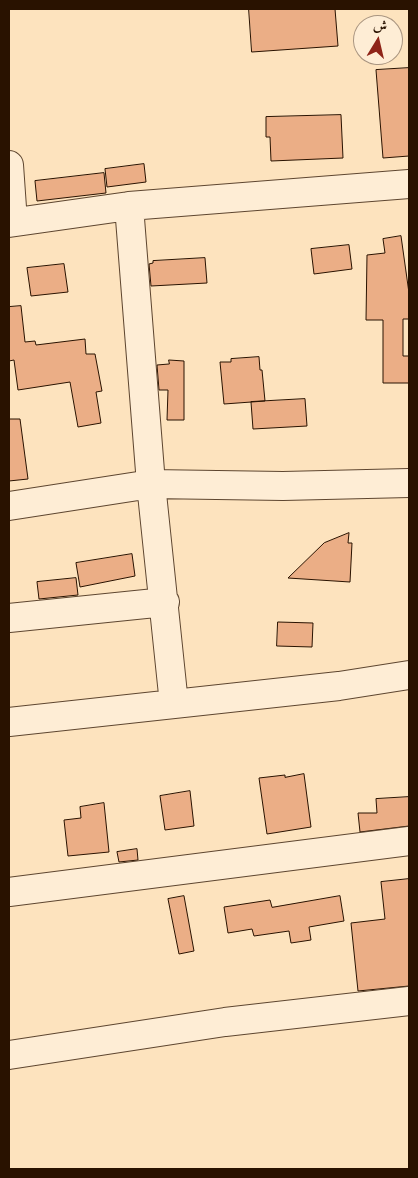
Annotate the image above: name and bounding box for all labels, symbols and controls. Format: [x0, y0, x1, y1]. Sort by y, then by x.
north arrow [353, 15, 403, 65]
text: ش [372, 18, 388, 34]

